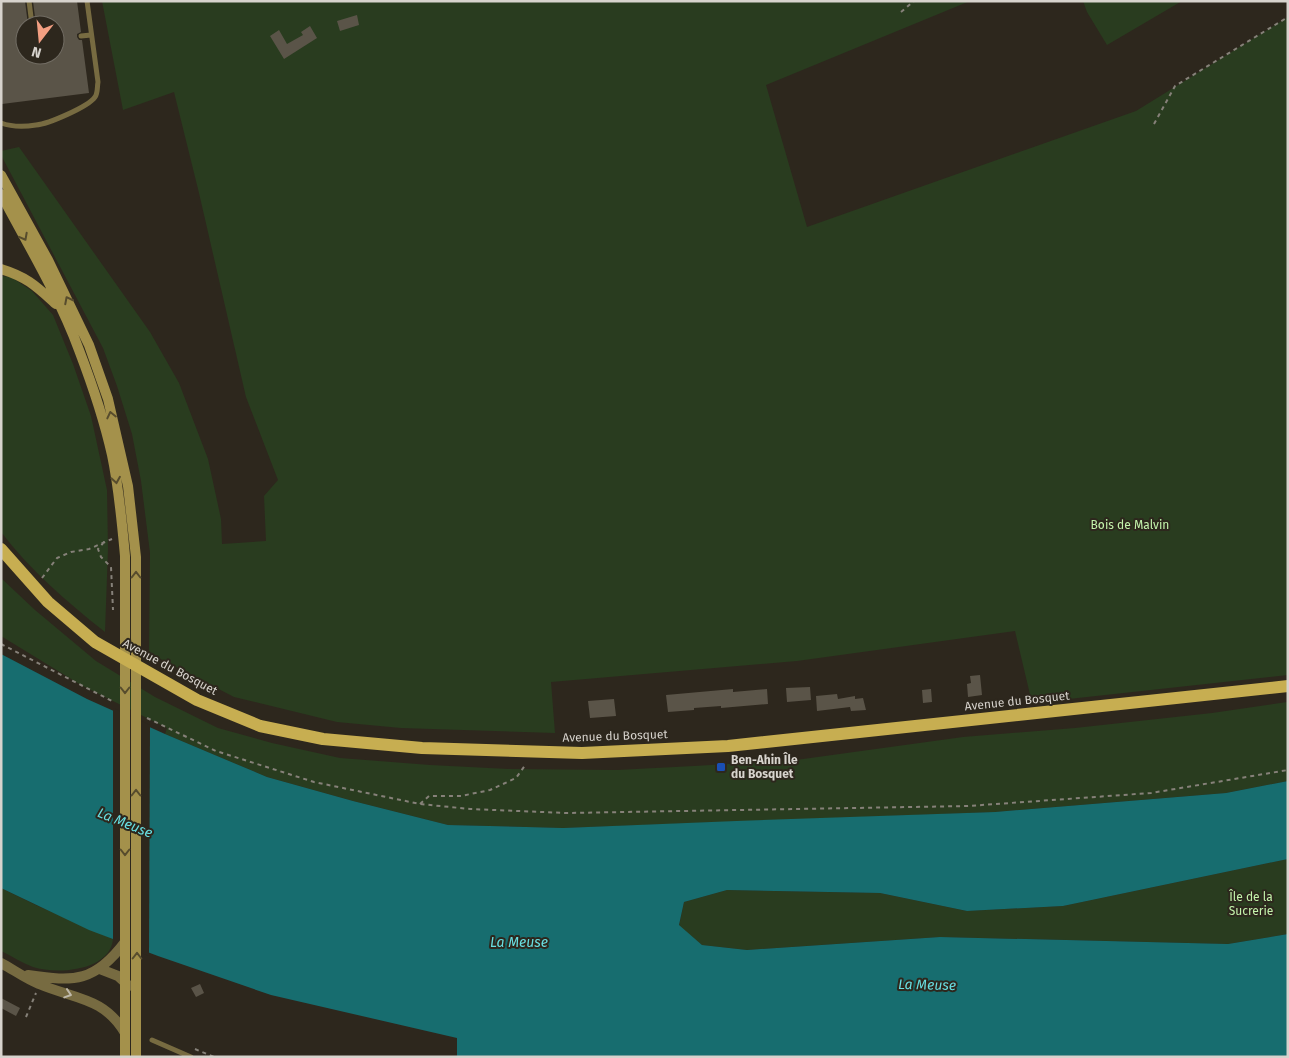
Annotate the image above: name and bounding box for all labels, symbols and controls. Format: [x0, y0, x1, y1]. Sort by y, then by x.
north arrow [15, 15, 65, 65]
text: N [30, 43, 43, 61]
one-way arrow [18, 232, 28, 241]
one-way arrow [64, 297, 74, 306]
one-way arrow [106, 411, 117, 420]
one-way arrow [110, 475, 120, 484]
park label: Bois de Malvin [1091, 518, 1169, 532]
one-way arrow [131, 571, 141, 578]
street label: Avenue du Bosquet [120, 636, 220, 698]
one-way arrow [120, 686, 130, 694]
street label: Avenue du Bosquet [964, 688, 1071, 713]
street label: Avenue du Bosquet [562, 727, 669, 745]
place label: Ben-Ahin Île du Bosquet [731, 752, 798, 781]
marker: Ben-Ahin Île du Bosquet [715, 761, 727, 773]
one-way arrow [131, 789, 141, 796]
water label: La Meuse [95, 804, 155, 842]
one-way arrow [120, 849, 130, 857]
park label: Île de la Sucrerie [1228, 889, 1273, 918]
water label: La Meuse [490, 934, 548, 951]
one-way arrow [132, 951, 142, 959]
water label: La Meuse [898, 976, 956, 994]
one-way arrow [63, 989, 71, 999]

